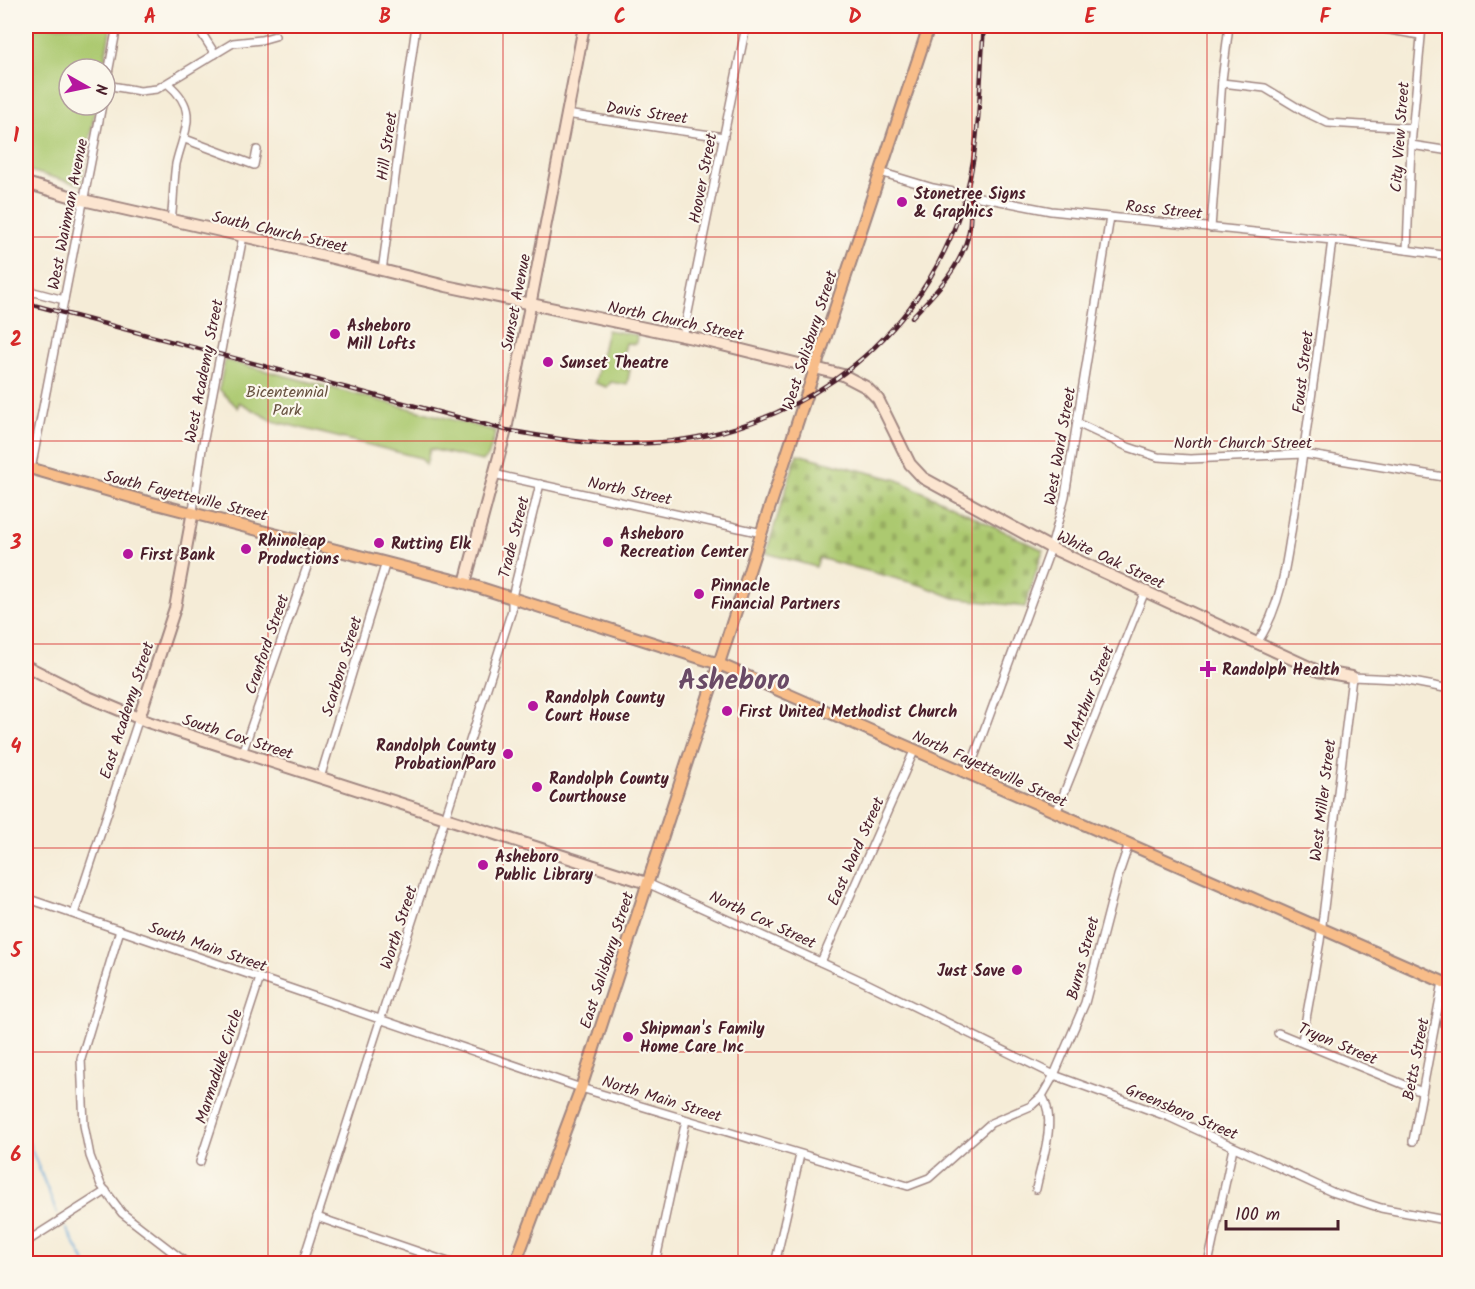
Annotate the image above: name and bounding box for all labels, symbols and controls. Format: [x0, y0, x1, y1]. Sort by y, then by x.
text: A [144, 2, 156, 34]
text: B [379, 2, 391, 34]
text: C [614, 2, 626, 34]
text: D [848, 2, 862, 34]
text: E [1084, 2, 1096, 34]
text: F [1320, 2, 1332, 34]
north arrow [57, 57, 117, 117]
street label: City View Street [1384, 80, 1417, 193]
text: N [87, 82, 113, 96]
street label: Davis Street [604, 95, 690, 132]
street label: Hill Street [370, 109, 405, 182]
text: 1 [13, 121, 19, 153]
street label: Hoover Street [682, 130, 725, 226]
street label: West Wainman Avenue [42, 136, 95, 292]
place label: Stonetree Signs & Graphics [914, 182, 1026, 225]
street label: Ross Street [1124, 194, 1204, 227]
marker: Stonetree Signs & Graphics [895, 195, 909, 209]
street label: South Church Street [209, 205, 351, 260]
street label: Sunset Avenue [495, 252, 538, 353]
street label: West Salisbury Street [776, 267, 845, 414]
street label: North Church Street [605, 295, 747, 348]
street label: West Academy Street [178, 296, 231, 445]
place label: Asheboro Mill Lofts [347, 314, 416, 357]
text: 2 [10, 325, 22, 357]
marker: Asheboro Mill Lofts [328, 327, 342, 341]
street label: Foust Street [1286, 329, 1321, 415]
place label: Sunset Theatre [560, 351, 669, 376]
marker: Sunset Theatre [541, 355, 555, 369]
park label: Bicentennial Park [246, 380, 328, 423]
street label: West Ward Street [1038, 384, 1083, 507]
street label: North Church Street [1174, 431, 1313, 456]
street label: South Fayetteville Street [101, 464, 271, 529]
street label: North Street [585, 470, 675, 513]
street label: Trade Street [492, 493, 537, 581]
place label: Asheboro Recreation Center [620, 522, 749, 565]
street label: White Oak Street [1052, 524, 1169, 597]
text: 3 [10, 528, 22, 560]
place label: Rhinoleap Productions [258, 529, 340, 572]
place label: Rutting Elk [391, 532, 472, 557]
marker: Asheboro Recreation Center [601, 535, 615, 549]
marker: Rutting Elk [372, 536, 386, 550]
marker: Rhinoleap Productions [239, 542, 253, 556]
place label: First Bank [140, 543, 215, 568]
marker: First Bank [121, 547, 135, 561]
place label: Pinnacle Financial Partners [711, 574, 841, 617]
marker: Pinnacle Financial Partners [692, 587, 706, 601]
street label: Cranford Street [239, 590, 297, 698]
street label: Scarboro Street [315, 612, 370, 720]
street label: East Academy Street [93, 638, 162, 782]
street label: McArthur Street [1057, 641, 1122, 753]
place label: Randolph Health [1222, 658, 1339, 683]
district label: Asheboro [678, 659, 790, 704]
marker: Randolph Health [1199, 660, 1217, 678]
place label: Randolph County Court House [545, 686, 666, 729]
marker: Randolph County Court House [526, 699, 540, 713]
place label: First United Methodist Church [739, 700, 957, 725]
marker: First United Methodist Church [720, 704, 734, 718]
street label: South Cox Street [179, 708, 297, 767]
street label: North Fayetteville Street [908, 724, 1072, 815]
text: 4 [11, 732, 22, 764]
place label: Randolph County Probation/Paro [376, 734, 497, 777]
street label: West Miller Street [1304, 737, 1343, 863]
marker: Randolph County Probation/Paro [501, 747, 515, 761]
place label: Randolph County Courthouse [549, 767, 670, 810]
marker: Randolph County Courthouse [530, 780, 544, 794]
street label: East Ward Street [821, 793, 892, 910]
place label: Asheboro Public Library [495, 845, 594, 888]
marker: Asheboro Public Library [476, 858, 490, 872]
street label: Worth Street [374, 882, 425, 973]
street label: North Cox Street [705, 885, 821, 956]
street label: East Salisbury Street [573, 888, 642, 1032]
street label: Burns Street [1060, 913, 1107, 1003]
street label: South Main Street [145, 915, 271, 980]
text: 5 [10, 936, 23, 968]
place label: Just Save [937, 959, 1005, 984]
marker: Just Save [1010, 963, 1024, 977]
street label: Marmaduke Circle [189, 1006, 250, 1127]
street label: Betts Street [1396, 1015, 1437, 1103]
street label: Tryon Street [1294, 1016, 1382, 1073]
place label: Shipman's Family Home Care Inc [640, 1017, 765, 1060]
marker: Shipman's Family Home Care Inc [621, 1030, 635, 1044]
street label: North Main Street [599, 1069, 725, 1130]
street label: Greensboro Street [1121, 1077, 1242, 1148]
text: 6 [11, 1140, 22, 1172]
scale bar [1226, 1193, 1338, 1231]
text: 100 m [1235, 1201, 1280, 1230]

